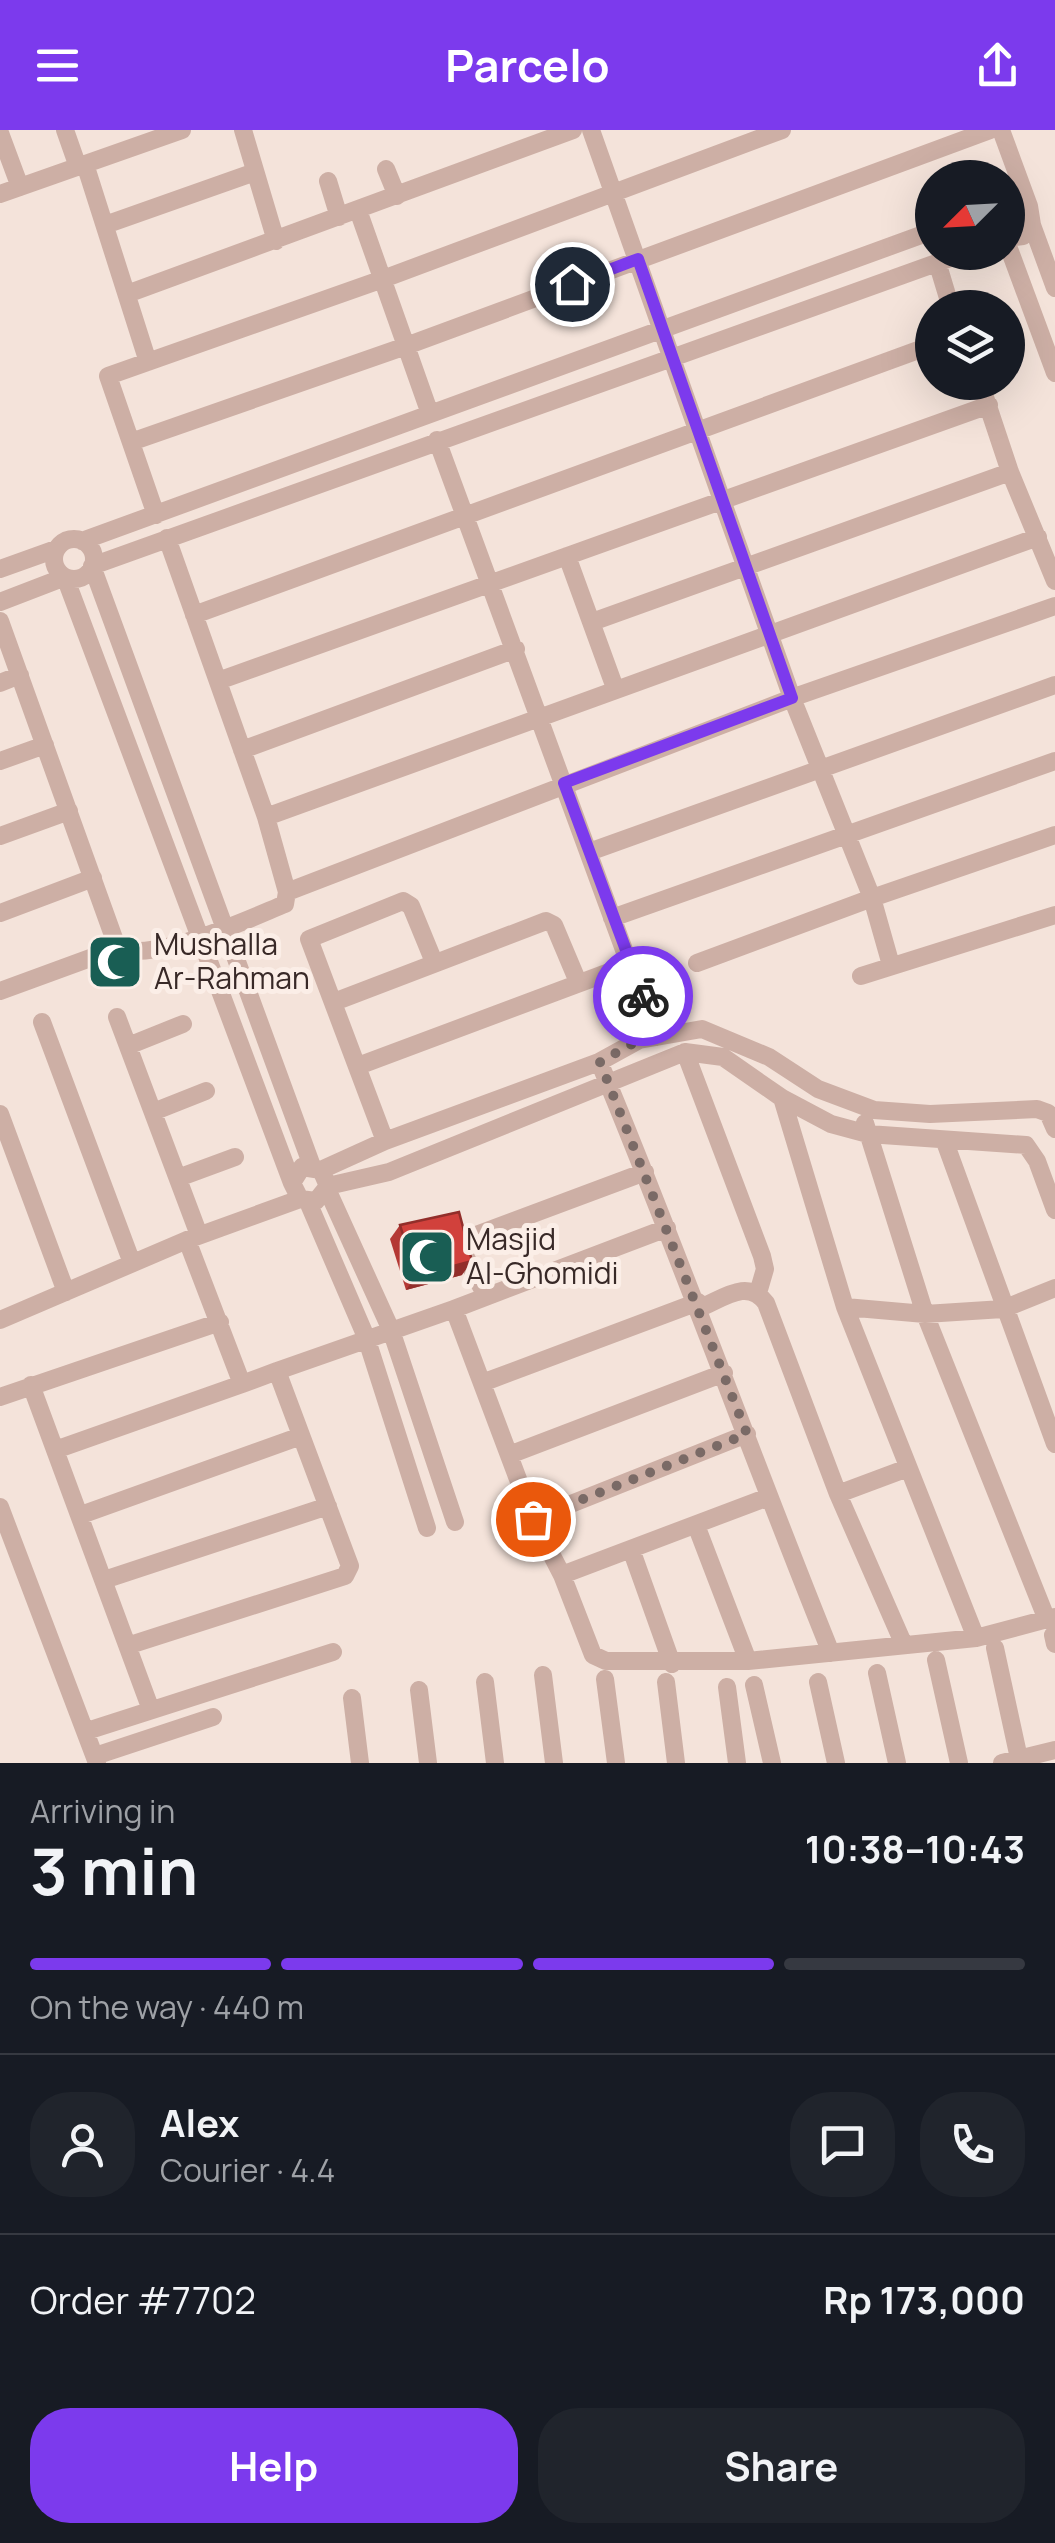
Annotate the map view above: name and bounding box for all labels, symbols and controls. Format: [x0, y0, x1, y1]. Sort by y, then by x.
text: Parcelo [445, 34, 610, 96]
icon: menu [30, 38, 85, 93]
icon: share [970, 38, 1025, 93]
north arrow [915, 160, 1025, 270]
map controls [915, 160, 1025, 400]
pin [530, 242, 615, 327]
icon: home [545, 257, 600, 312]
button: layers [915, 290, 1025, 400]
place label: Mushalla Ar-Rahman [154, 923, 310, 998]
mosque icon: Mushalla Ar-Rahman [85, 932, 145, 992]
courier [593, 946, 693, 1046]
icon: bike [616, 969, 671, 1024]
place label: Masjid Al-Ghomidi [466, 1218, 619, 1293]
mosque icon: Masjid Al-Ghomidi [397, 1227, 457, 1287]
pin [491, 1477, 576, 1562]
icon: bag [506, 1492, 561, 1547]
text: Arriving in [30, 1789, 175, 1833]
text: 10:38–10:43 [805, 1822, 1025, 1874]
text: 3 min [30, 1826, 198, 1915]
text: On the way · 440 m [30, 1985, 304, 2029]
button: person [30, 2092, 135, 2197]
button: chat [790, 2092, 895, 2197]
button: phone [920, 2092, 1025, 2197]
text: Alex [160, 2096, 239, 2148]
text: Courier · 4.4 [160, 2148, 335, 2192]
text: Order #7702 [30, 2273, 256, 2325]
text: Rp 173,000 [823, 2273, 1025, 2325]
button: Help [30, 2408, 518, 2523]
button: Share [538, 2408, 1025, 2523]

